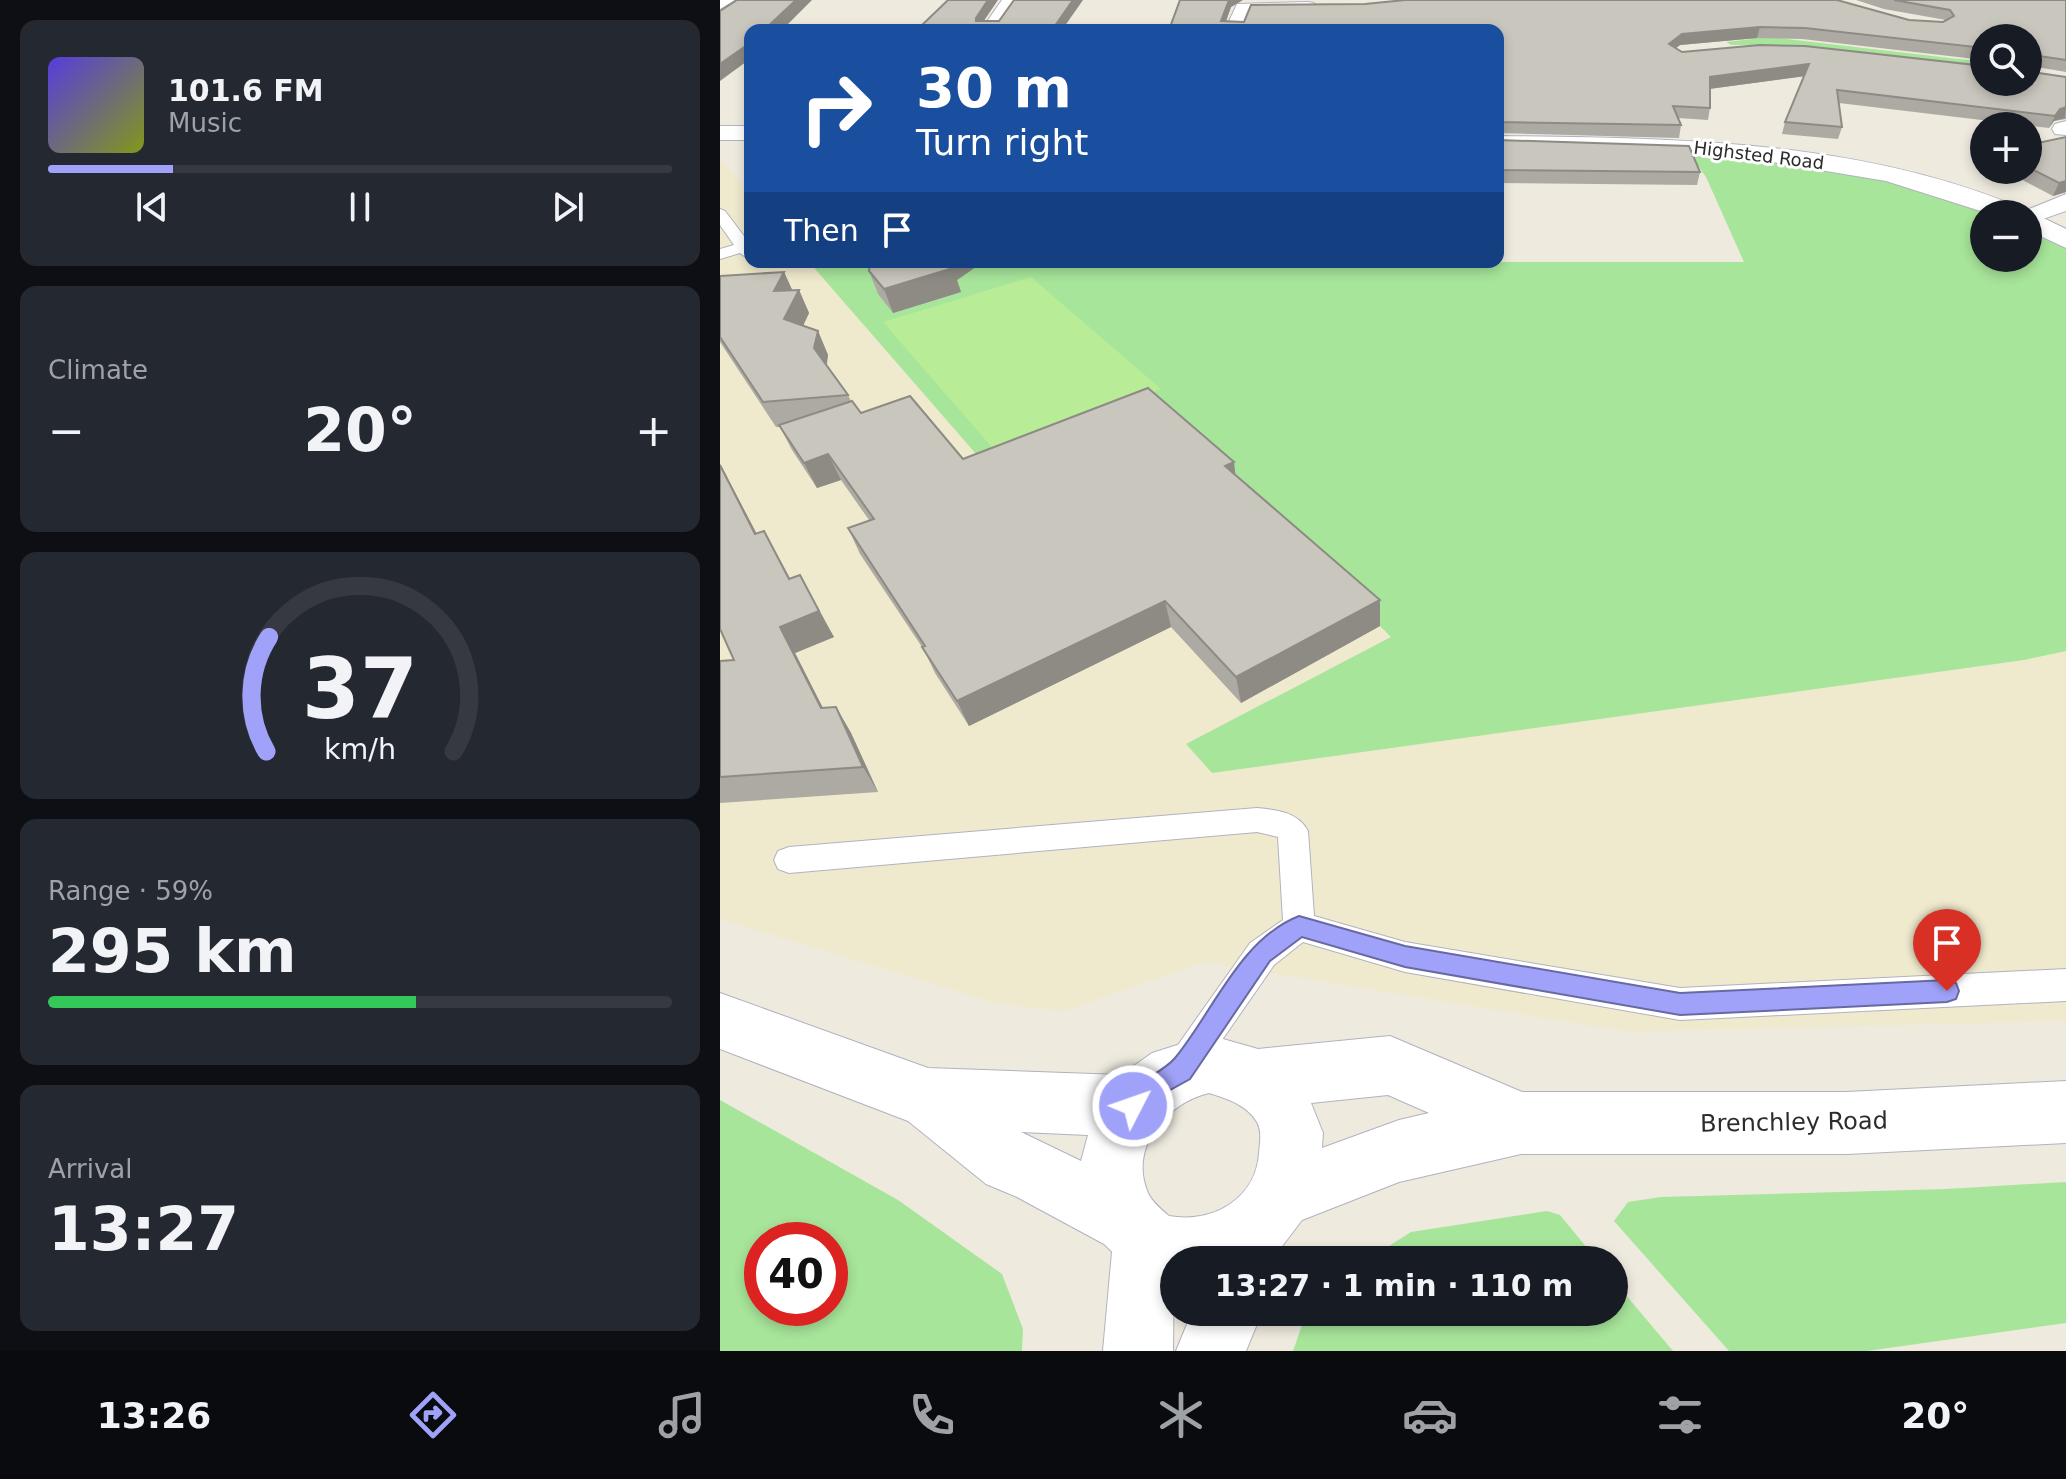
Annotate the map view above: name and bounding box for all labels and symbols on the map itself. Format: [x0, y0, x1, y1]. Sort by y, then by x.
street label: Highsted Road [1693, 137, 1825, 173]
pin [1913, 909, 1981, 991]
position arrow [1091, 1064, 1175, 1148]
street label: Brenchley Road [1700, 1106, 1888, 1138]
speed limit sign: 40 [744, 1222, 848, 1326]

